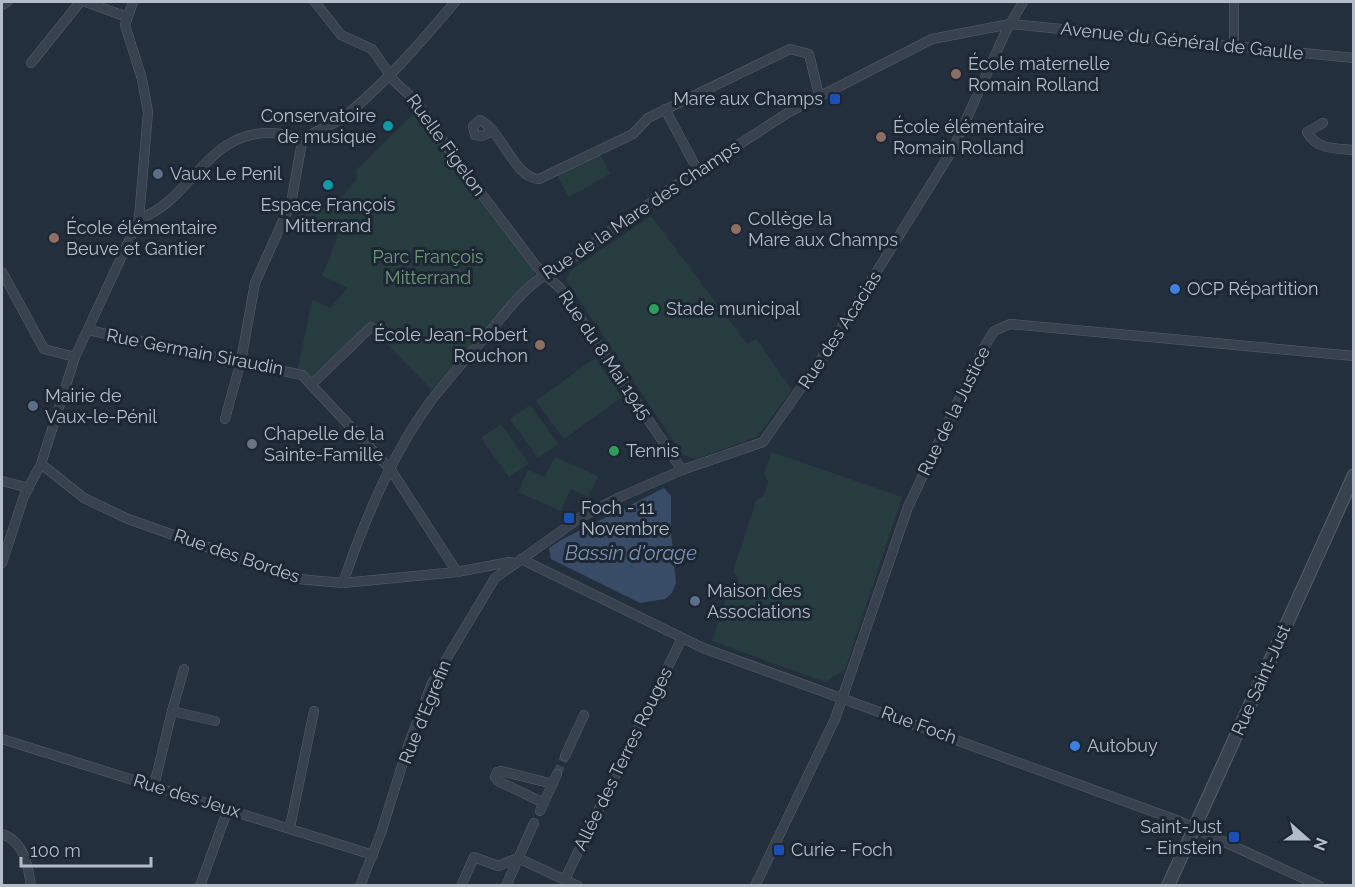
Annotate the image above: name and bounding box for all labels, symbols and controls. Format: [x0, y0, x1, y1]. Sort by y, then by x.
street label: Avenue du Général de Gaulle [1060, 17, 1305, 64]
place label: École maternelle Romain Rolland [968, 52, 1110, 95]
marker: École maternelle Romain Rolland [949, 67, 963, 81]
place label: Mare aux Champs [673, 88, 823, 109]
street label: Ruelle Figelon [403, 90, 490, 199]
marker: Mare aux Champs [828, 92, 842, 106]
place label: Conservatoire de musique [261, 105, 376, 147]
place label: École élémentaire Romain Rolland [893, 115, 1045, 158]
marker: Conservatoire de musique [381, 119, 395, 133]
marker: École élémentaire Romain Rolland [874, 130, 888, 144]
street label: Rue de la Mare des Champs [538, 135, 744, 284]
place label: Vaux Le Penil [170, 163, 282, 184]
marker: Vaux Le Penil [151, 167, 165, 181]
marker: Espace François Mitterrand [321, 178, 335, 192]
place label: Espace François Mitterrand [260, 194, 396, 236]
place label: Collège la Mare aux Champs [748, 208, 898, 250]
place label: École élémentaire Beuve et Gantier [66, 216, 218, 259]
marker: Collège la Mare aux Champs [729, 222, 743, 236]
marker: École élémentaire Beuve et Gantier [47, 231, 61, 245]
park label: Parc François Mitterrand [372, 246, 484, 288]
street label: Rue des Acacias [794, 267, 886, 392]
place label: OCP Répartition [1187, 278, 1319, 299]
marker: OCP Répartition [1168, 282, 1182, 296]
street label: Rue du 8 Mai 1945 [554, 286, 656, 423]
place label: Stade municipal [666, 298, 800, 319]
marker: Stade municipal [647, 302, 661, 316]
place label: École Jean-Robert Rouchon [374, 323, 528, 366]
street label: Rue Germain Siraudin [105, 324, 285, 379]
marker: École Jean-Robert Rouchon [533, 338, 547, 352]
street label: Rue de la Justice [913, 342, 994, 479]
place label: Mairie de Vaux-le-Pénil [45, 385, 157, 427]
marker: Mairie de Vaux-le-Pénil [26, 399, 40, 413]
place label: Chapelle de la Sainte-Famille [264, 423, 384, 465]
marker: Chapelle de la Sainte-Famille [245, 437, 259, 451]
place label: Tennis [626, 440, 679, 461]
marker: Tennis [607, 444, 621, 458]
place label: Foch - 11 Novembre [581, 497, 670, 539]
marker: Foch - 11 Novembre [562, 511, 576, 525]
street label: Rue des Bordes [171, 524, 303, 587]
water label: Bassin d'orage [565, 541, 697, 565]
place label: Maison des Associations [707, 580, 811, 622]
marker: Maison des Associations [688, 594, 702, 608]
street label: Rue Saint-Just [1227, 621, 1294, 738]
street label: Rue d'Egrefin [394, 657, 455, 767]
street label: Allée des Terres Rouges [569, 663, 676, 854]
street label: Rue Foch [879, 701, 960, 748]
place label: Autobuy [1087, 735, 1158, 756]
marker: Autobuy [1068, 739, 1082, 753]
street label: Rue des Jeux [131, 769, 243, 822]
north arrow [1277, 809, 1337, 869]
place label: Saint-Just - Einstein [1140, 816, 1222, 858]
scale bar [21, 830, 152, 868]
marker: Saint-Just - Einstein [1227, 830, 1241, 844]
text: N [1309, 835, 1332, 853]
place label: Curie - Foch [791, 839, 893, 860]
text: 100 m [30, 840, 81, 861]
marker: Curie - Foch [772, 843, 786, 857]

